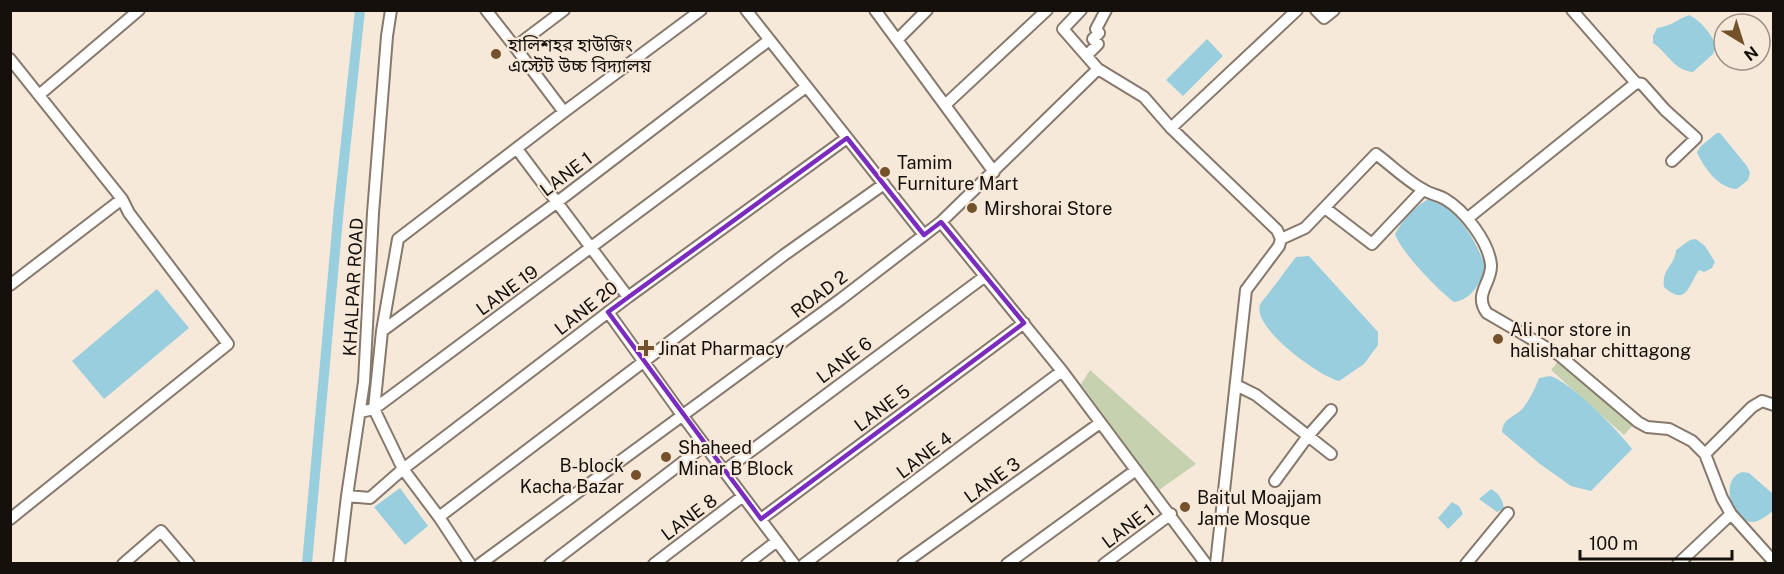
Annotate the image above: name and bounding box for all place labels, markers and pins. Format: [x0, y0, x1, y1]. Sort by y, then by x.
place label: হালিশহর হাউজিং এস্টেট উচ্চ বিদ্যালয় [507, 34, 652, 76]
marker: হালিশহর হাউজিং এস্টেট উচ্চ বিদ্যালয় [489, 47, 503, 61]
place label: Tamim Furniture Mart [897, 152, 1018, 194]
marker: Tamim Furniture Mart [878, 165, 892, 179]
place label: Mirshorai Store [984, 198, 1112, 219]
marker: Mirshorai Store [965, 201, 979, 215]
place label: Ali nor store in halishahar chittagong [1510, 319, 1691, 361]
marker: Ali nor store in halishahar chittagong [1491, 332, 1505, 346]
place label: Jinat Pharmacy [658, 338, 785, 359]
marker: Jinat Pharmacy [639, 341, 653, 355]
place label: Shaheed Minar B Block [678, 437, 794, 479]
marker: Shaheed Minar B Block [659, 450, 673, 464]
place label: B-block Kacha Bazar [520, 455, 624, 497]
marker: B-block Kacha Bazar [629, 468, 643, 482]
place label: Baitul Moajjam Jame Mosque [1197, 487, 1322, 529]
marker: Baitul Moajjam Jame Mosque [1178, 500, 1192, 514]

